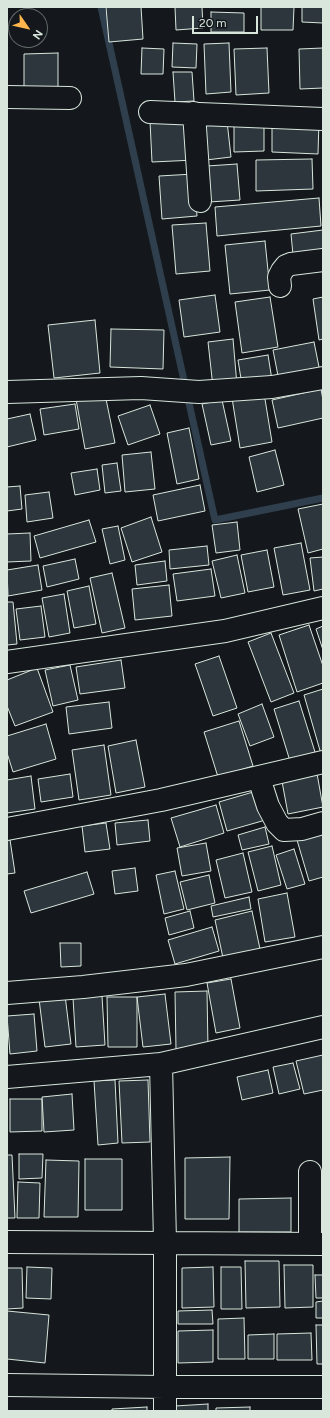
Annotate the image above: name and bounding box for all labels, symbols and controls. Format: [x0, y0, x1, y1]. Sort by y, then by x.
north arrow [8, 8, 48, 48]
scale bar [194, 8, 260, 34]
text: 20 m [199, 16, 227, 30]
text: N [30, 27, 45, 42]

